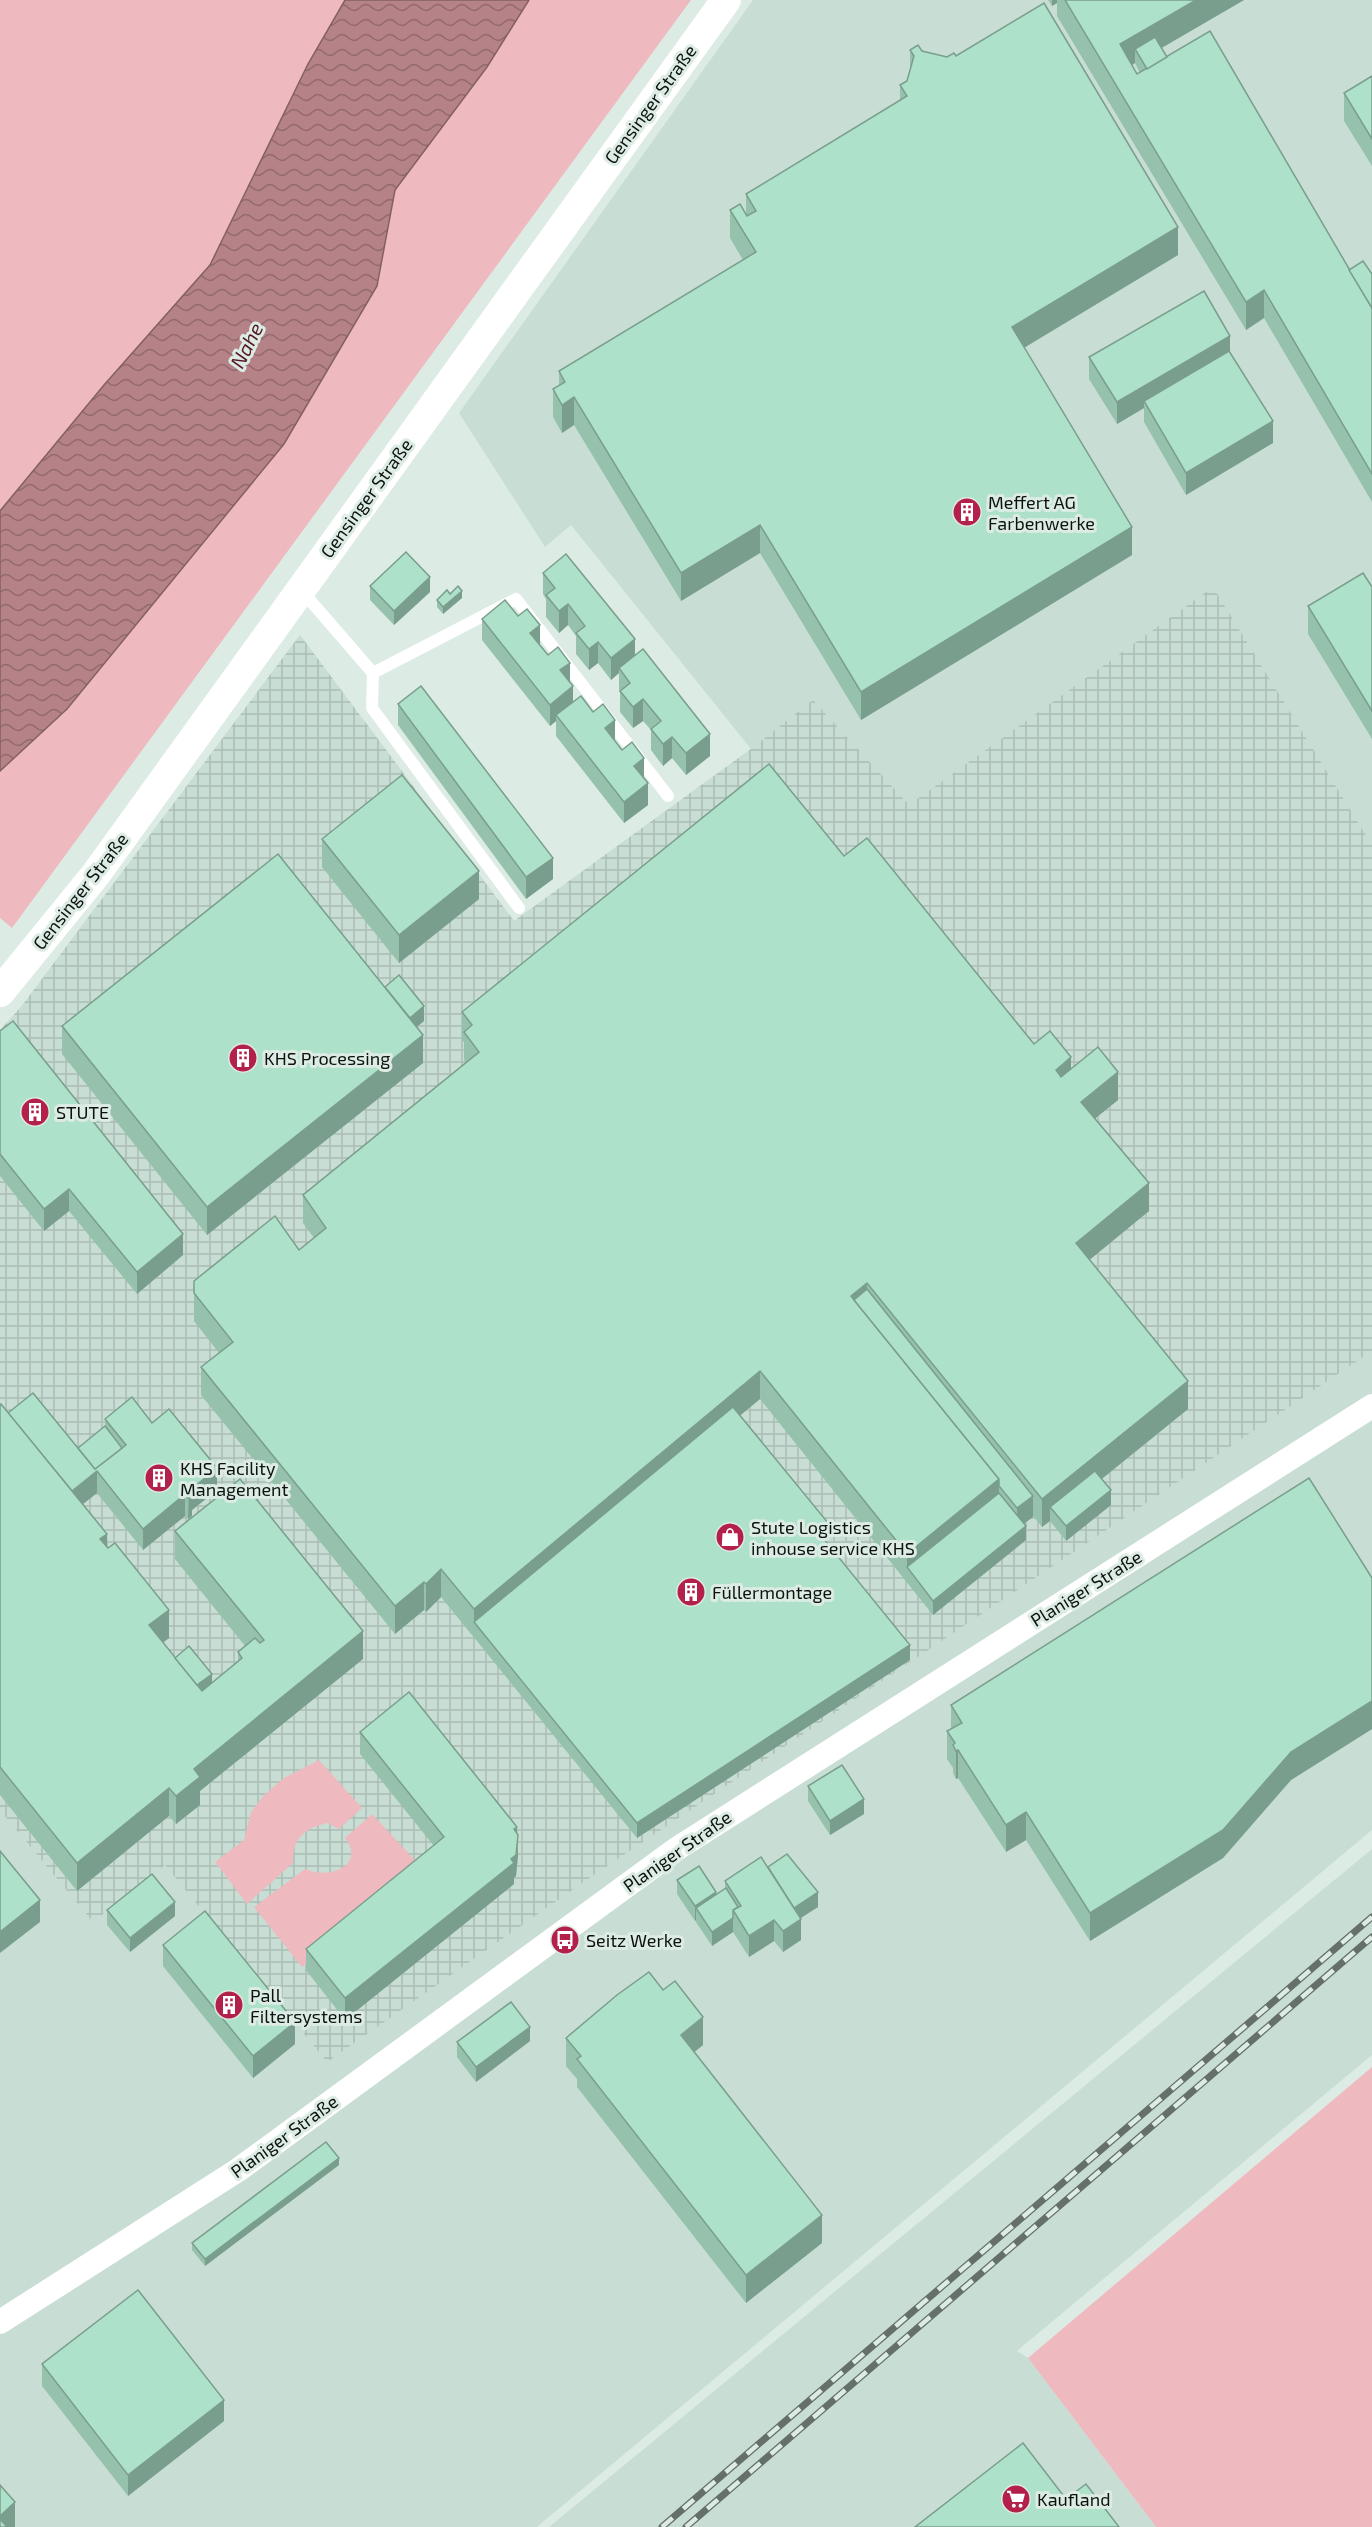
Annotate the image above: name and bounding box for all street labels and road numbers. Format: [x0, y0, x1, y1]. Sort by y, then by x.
street label: Gensinger Straße [599, 40, 701, 168]
street label: Gensinger Straße [315, 434, 417, 562]
street label: Gensinger Straße [28, 828, 132, 954]
street label: Planiger Straße [1026, 1545, 1146, 1631]
street label: Planiger Straße [619, 1806, 735, 1896]
street label: Planiger Straße [226, 2090, 342, 2182]

